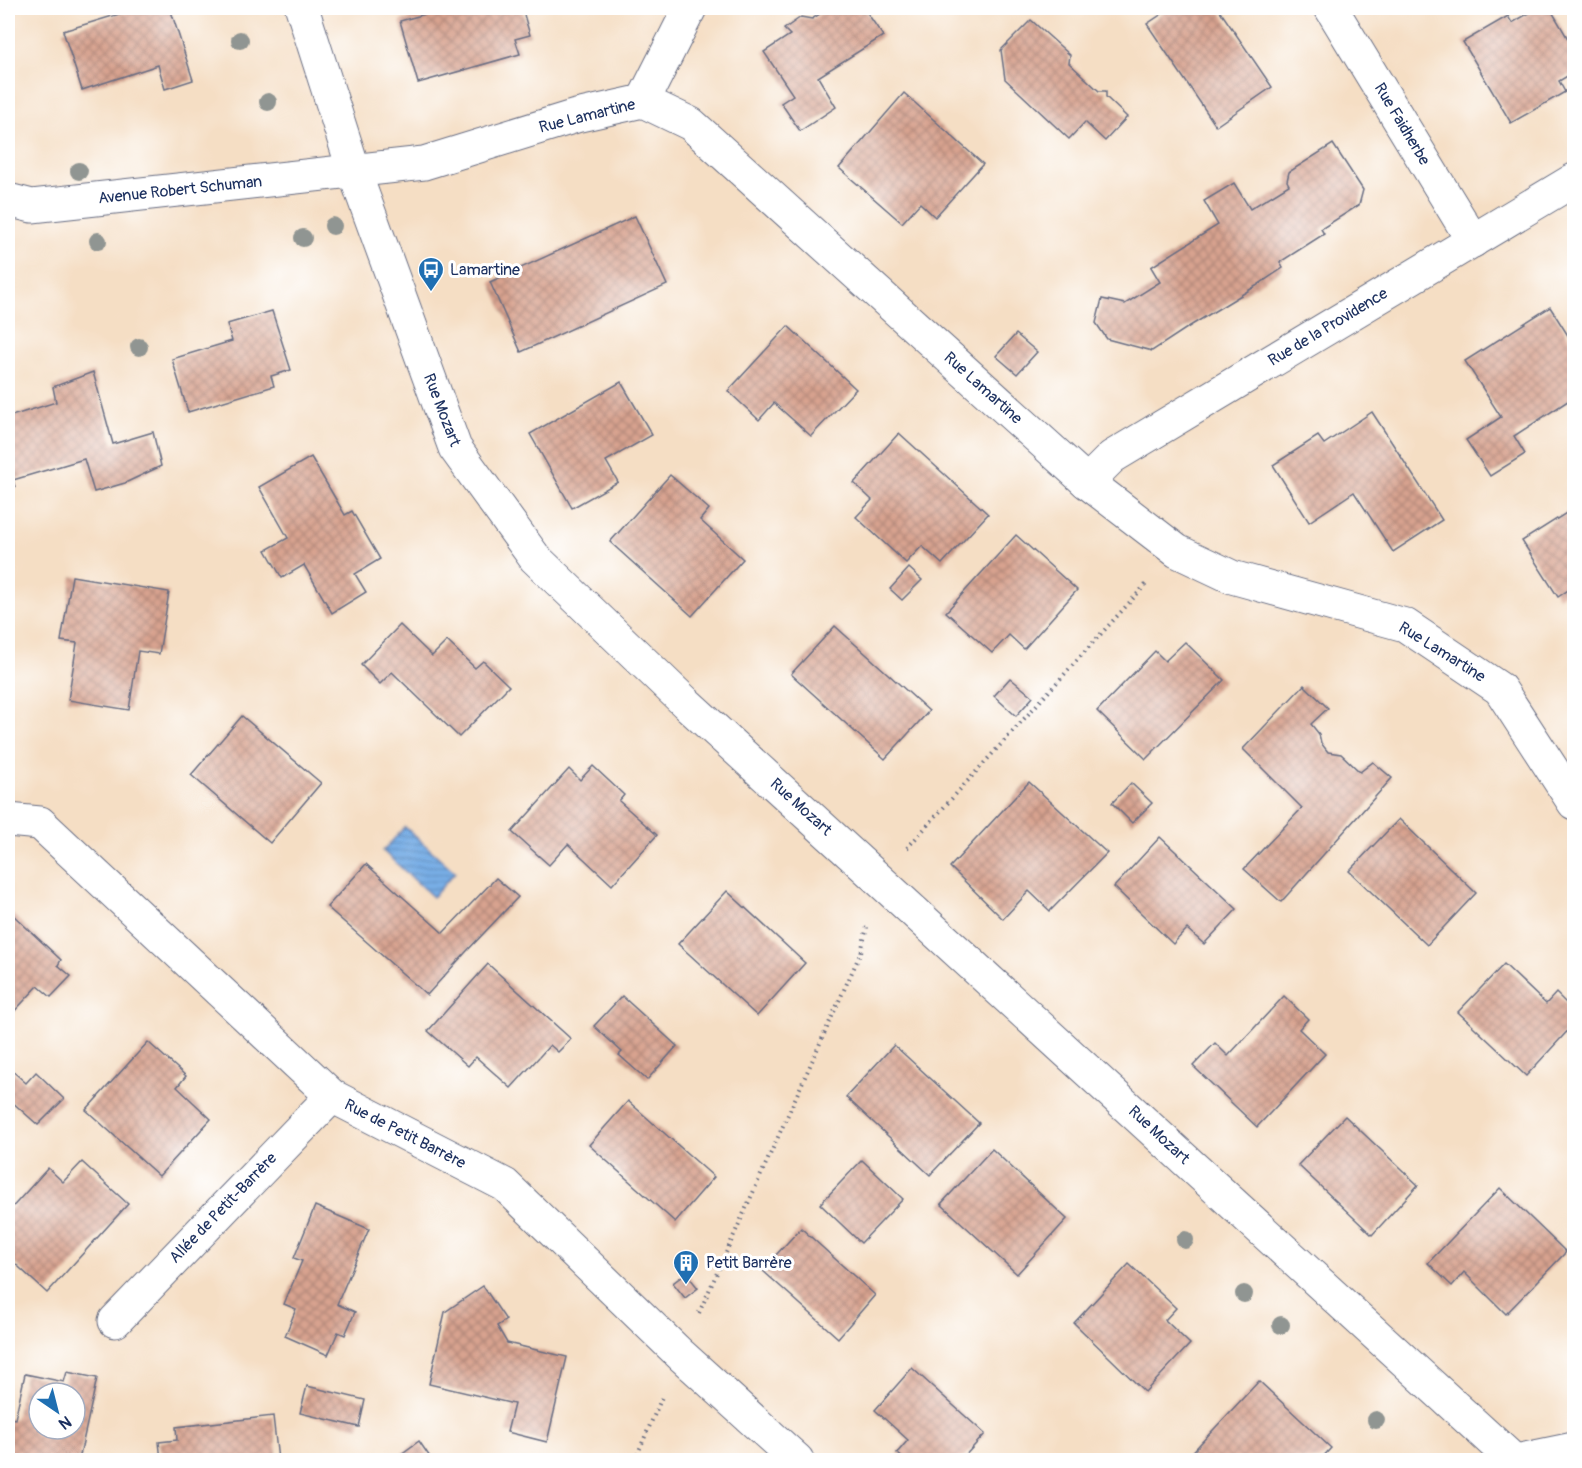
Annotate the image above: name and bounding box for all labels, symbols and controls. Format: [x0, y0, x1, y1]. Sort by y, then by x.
street label: Rue Faidherbe [1370, 79, 1434, 169]
street label: Rue Lamartine [537, 94, 637, 138]
street label: Avenue Robert Schuman [97, 171, 263, 209]
bus stop icon: Lamartine [416, 255, 446, 293]
place label: Lamartine [450, 260, 520, 280]
street label: Rue de la Providence [1265, 283, 1392, 371]
street label: Rue Lamartine [940, 348, 1026, 428]
street label: Rue Mozart [419, 371, 465, 450]
street label: Rue Lamartine [1395, 617, 1489, 687]
street label: Rue Mozart [766, 774, 837, 840]
street label: Rue de Petit Barrère [341, 1095, 469, 1173]
street label: Rue Mozart [1124, 1102, 1194, 1169]
street label: Allée de Petit-Barrère [165, 1148, 281, 1268]
building icon: Petit Barrère [671, 1248, 701, 1286]
place label: Petit Barrère [706, 1253, 792, 1273]
north arrow [27, 1381, 87, 1441]
text: N [55, 1411, 75, 1434]

